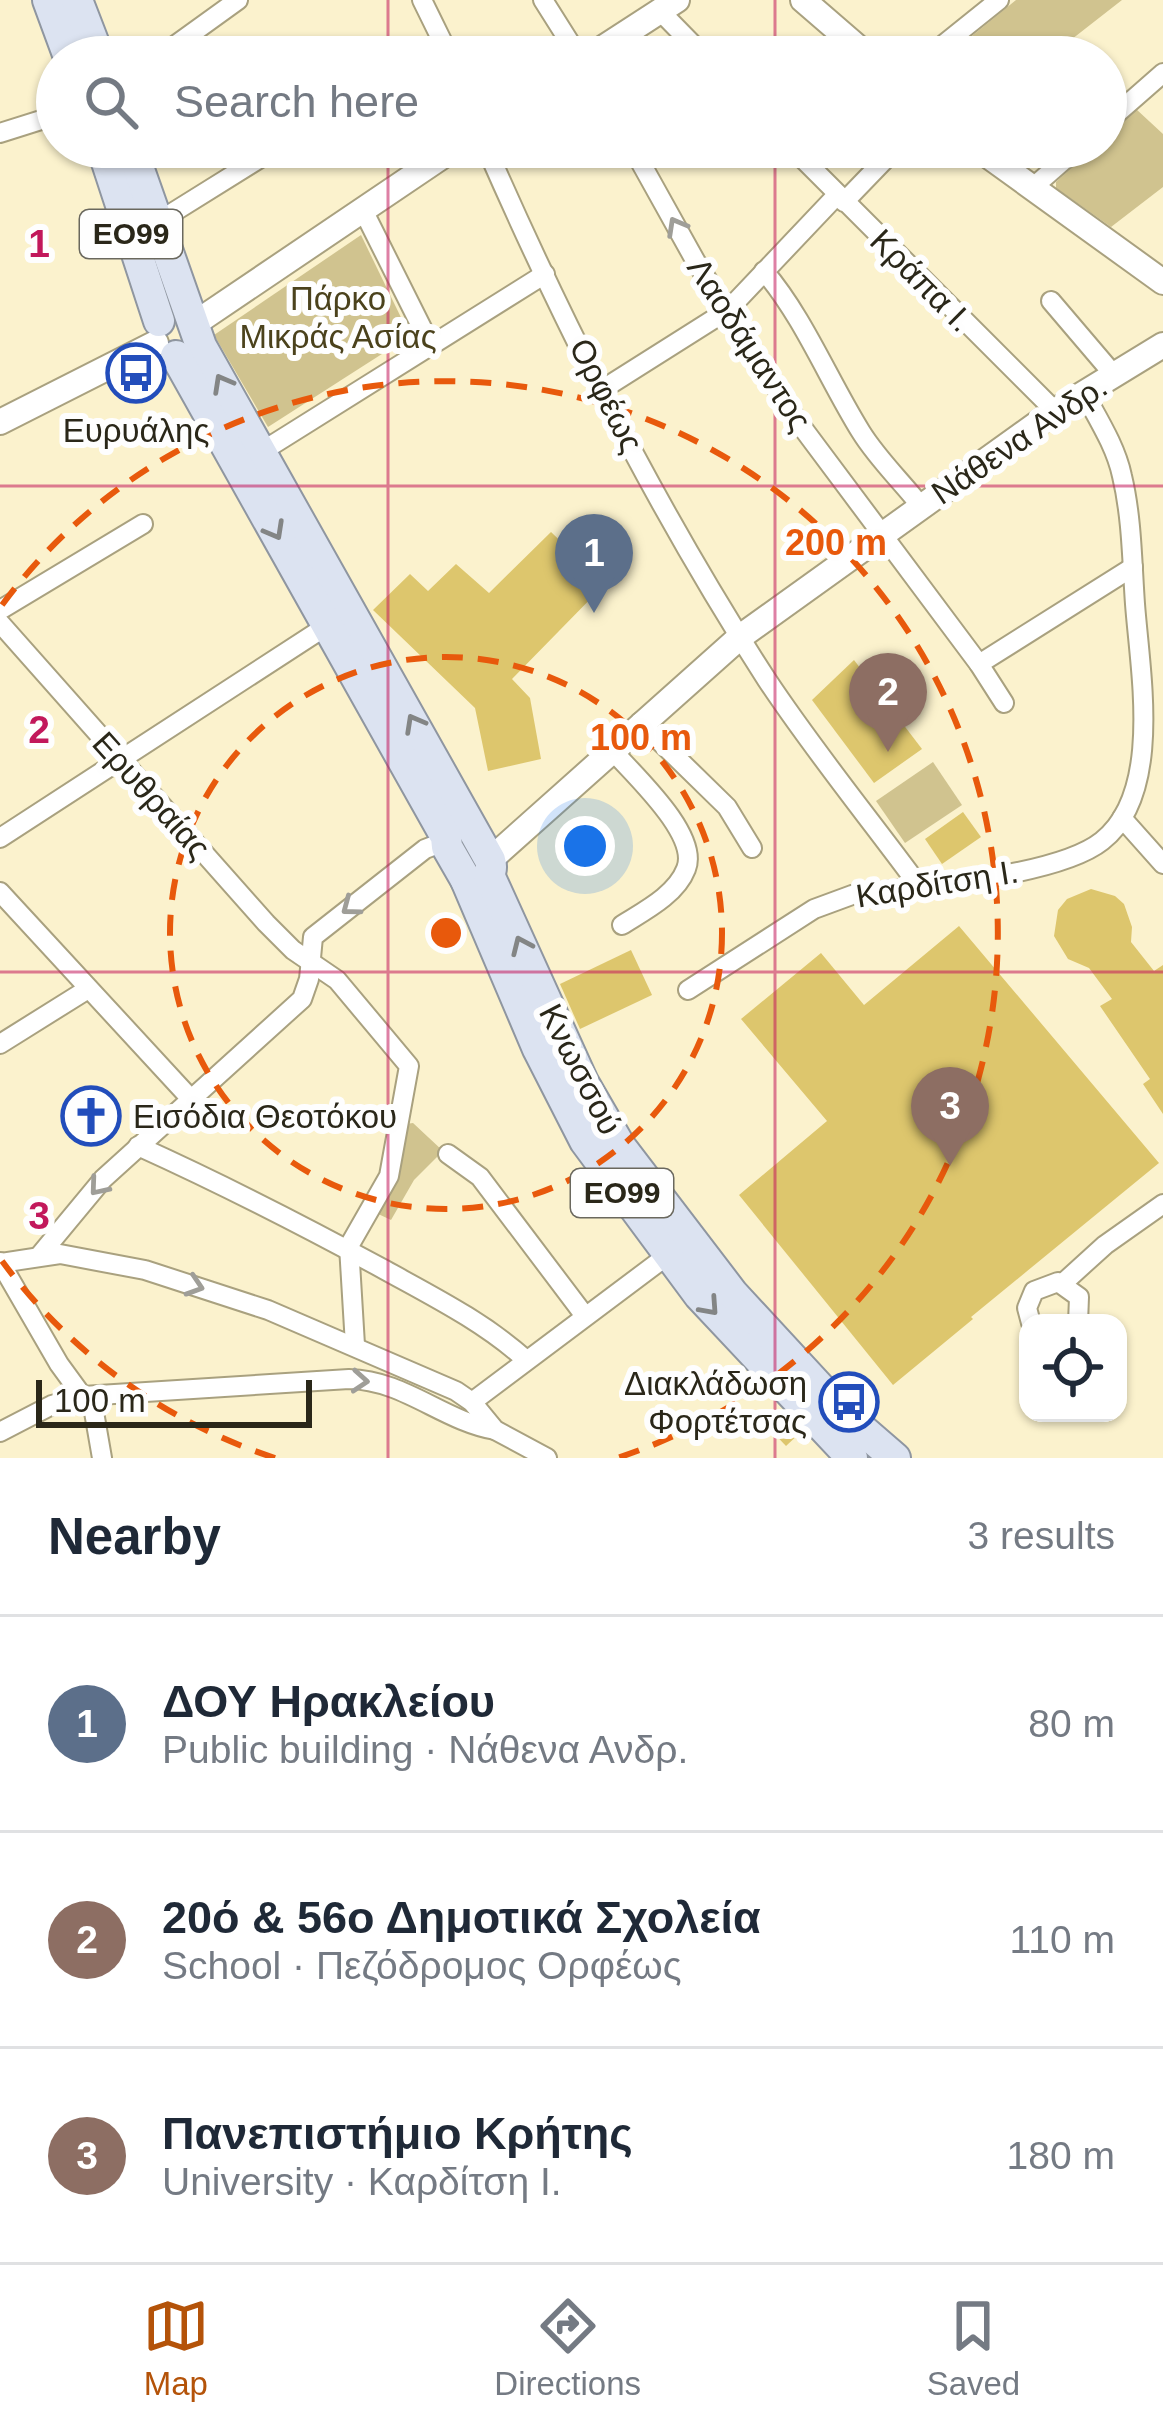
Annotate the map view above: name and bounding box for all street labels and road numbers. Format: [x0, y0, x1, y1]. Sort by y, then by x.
road number: ΕΟ99 [80, 210, 182, 258]
street label: Κράπα Ι. [863, 222, 980, 339]
street label: Λαοδάμαντος [680, 251, 819, 438]
street label: Ορφέως [562, 332, 651, 458]
street label: Νάθενα Ανδρ. [925, 367, 1114, 512]
street label: Ερυθραίας [85, 724, 218, 866]
street label: Καρδίτση Ι. [853, 852, 1021, 915]
street label: Κνωσσού [532, 998, 629, 1141]
road number: ΕΟ99 [571, 1169, 673, 1217]

